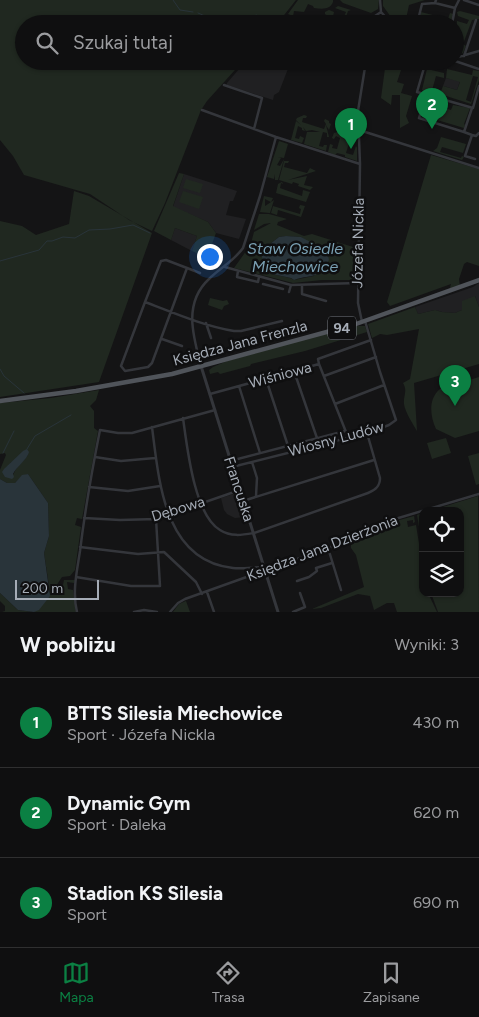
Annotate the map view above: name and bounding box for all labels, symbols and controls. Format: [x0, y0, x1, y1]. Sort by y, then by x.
search box [15, 15, 464, 70]
icon: search [33, 29, 61, 57]
text: Szukaj tutaj [73, 31, 173, 54]
pin: 2 [416, 88, 448, 129]
pin: 1 [335, 108, 367, 149]
street label: Józefa Nickla [348, 198, 368, 288]
water label: Staw Osiedle Miechowice [247, 239, 343, 276]
your location [197, 244, 223, 270]
street label: Księdza Jana Frenzla [171, 316, 309, 370]
road number: 94 [328, 316, 356, 339]
street label: Wiśniowa [247, 358, 313, 392]
pin: 3 [439, 365, 471, 406]
street label: Wiosny Ludów [286, 417, 386, 460]
street label: Francuska [220, 454, 258, 524]
street label: Dębowa [149, 492, 207, 526]
map controls [419, 507, 464, 597]
button: locate [419, 507, 464, 552]
street label: Księdza Jana Dzierżonia [244, 511, 400, 585]
button: layers [419, 552, 464, 597]
scale bar [15, 577, 99, 600]
text: 200 m [22, 580, 63, 597]
text: W pobliżu [20, 632, 116, 657]
text: Wyniki: 3 [394, 635, 459, 654]
text: BTTS Silesia Miechowice [67, 702, 282, 725]
text: 1 [33, 713, 39, 732]
text: 430 m [413, 713, 459, 732]
text: Sport · Józefa Nickla [67, 725, 215, 744]
text: Dynamic Gym [67, 792, 190, 815]
text: 2 [31, 803, 41, 822]
text: 620 m [413, 803, 459, 822]
text: Sport · Daleka [67, 815, 166, 834]
text: Stadion KS Silesia [67, 882, 223, 905]
text: 3 [32, 893, 40, 912]
text: 690 m [413, 893, 459, 912]
text: Sport [67, 905, 107, 924]
tab: Mapa [59, 959, 94, 1006]
tab: Trasa [212, 959, 245, 1006]
tab: Zapisane [363, 959, 420, 1006]

